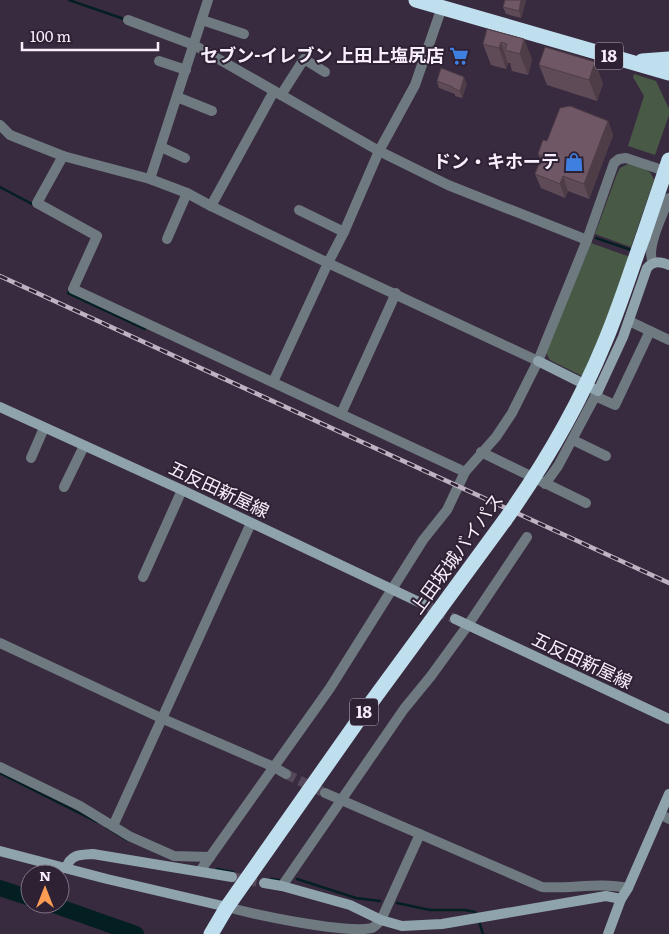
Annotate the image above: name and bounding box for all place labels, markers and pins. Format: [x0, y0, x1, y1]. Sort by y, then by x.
place label: セブン-イレブン 上田上塩尻店 [200, 41, 444, 68]
supermarket icon: セブン-イレブン 上田上塩尻店 [448, 45, 470, 67]
place label: ドン・キホーテ [433, 147, 559, 174]
shop icon: ドン・キホーテ [563, 151, 585, 173]

